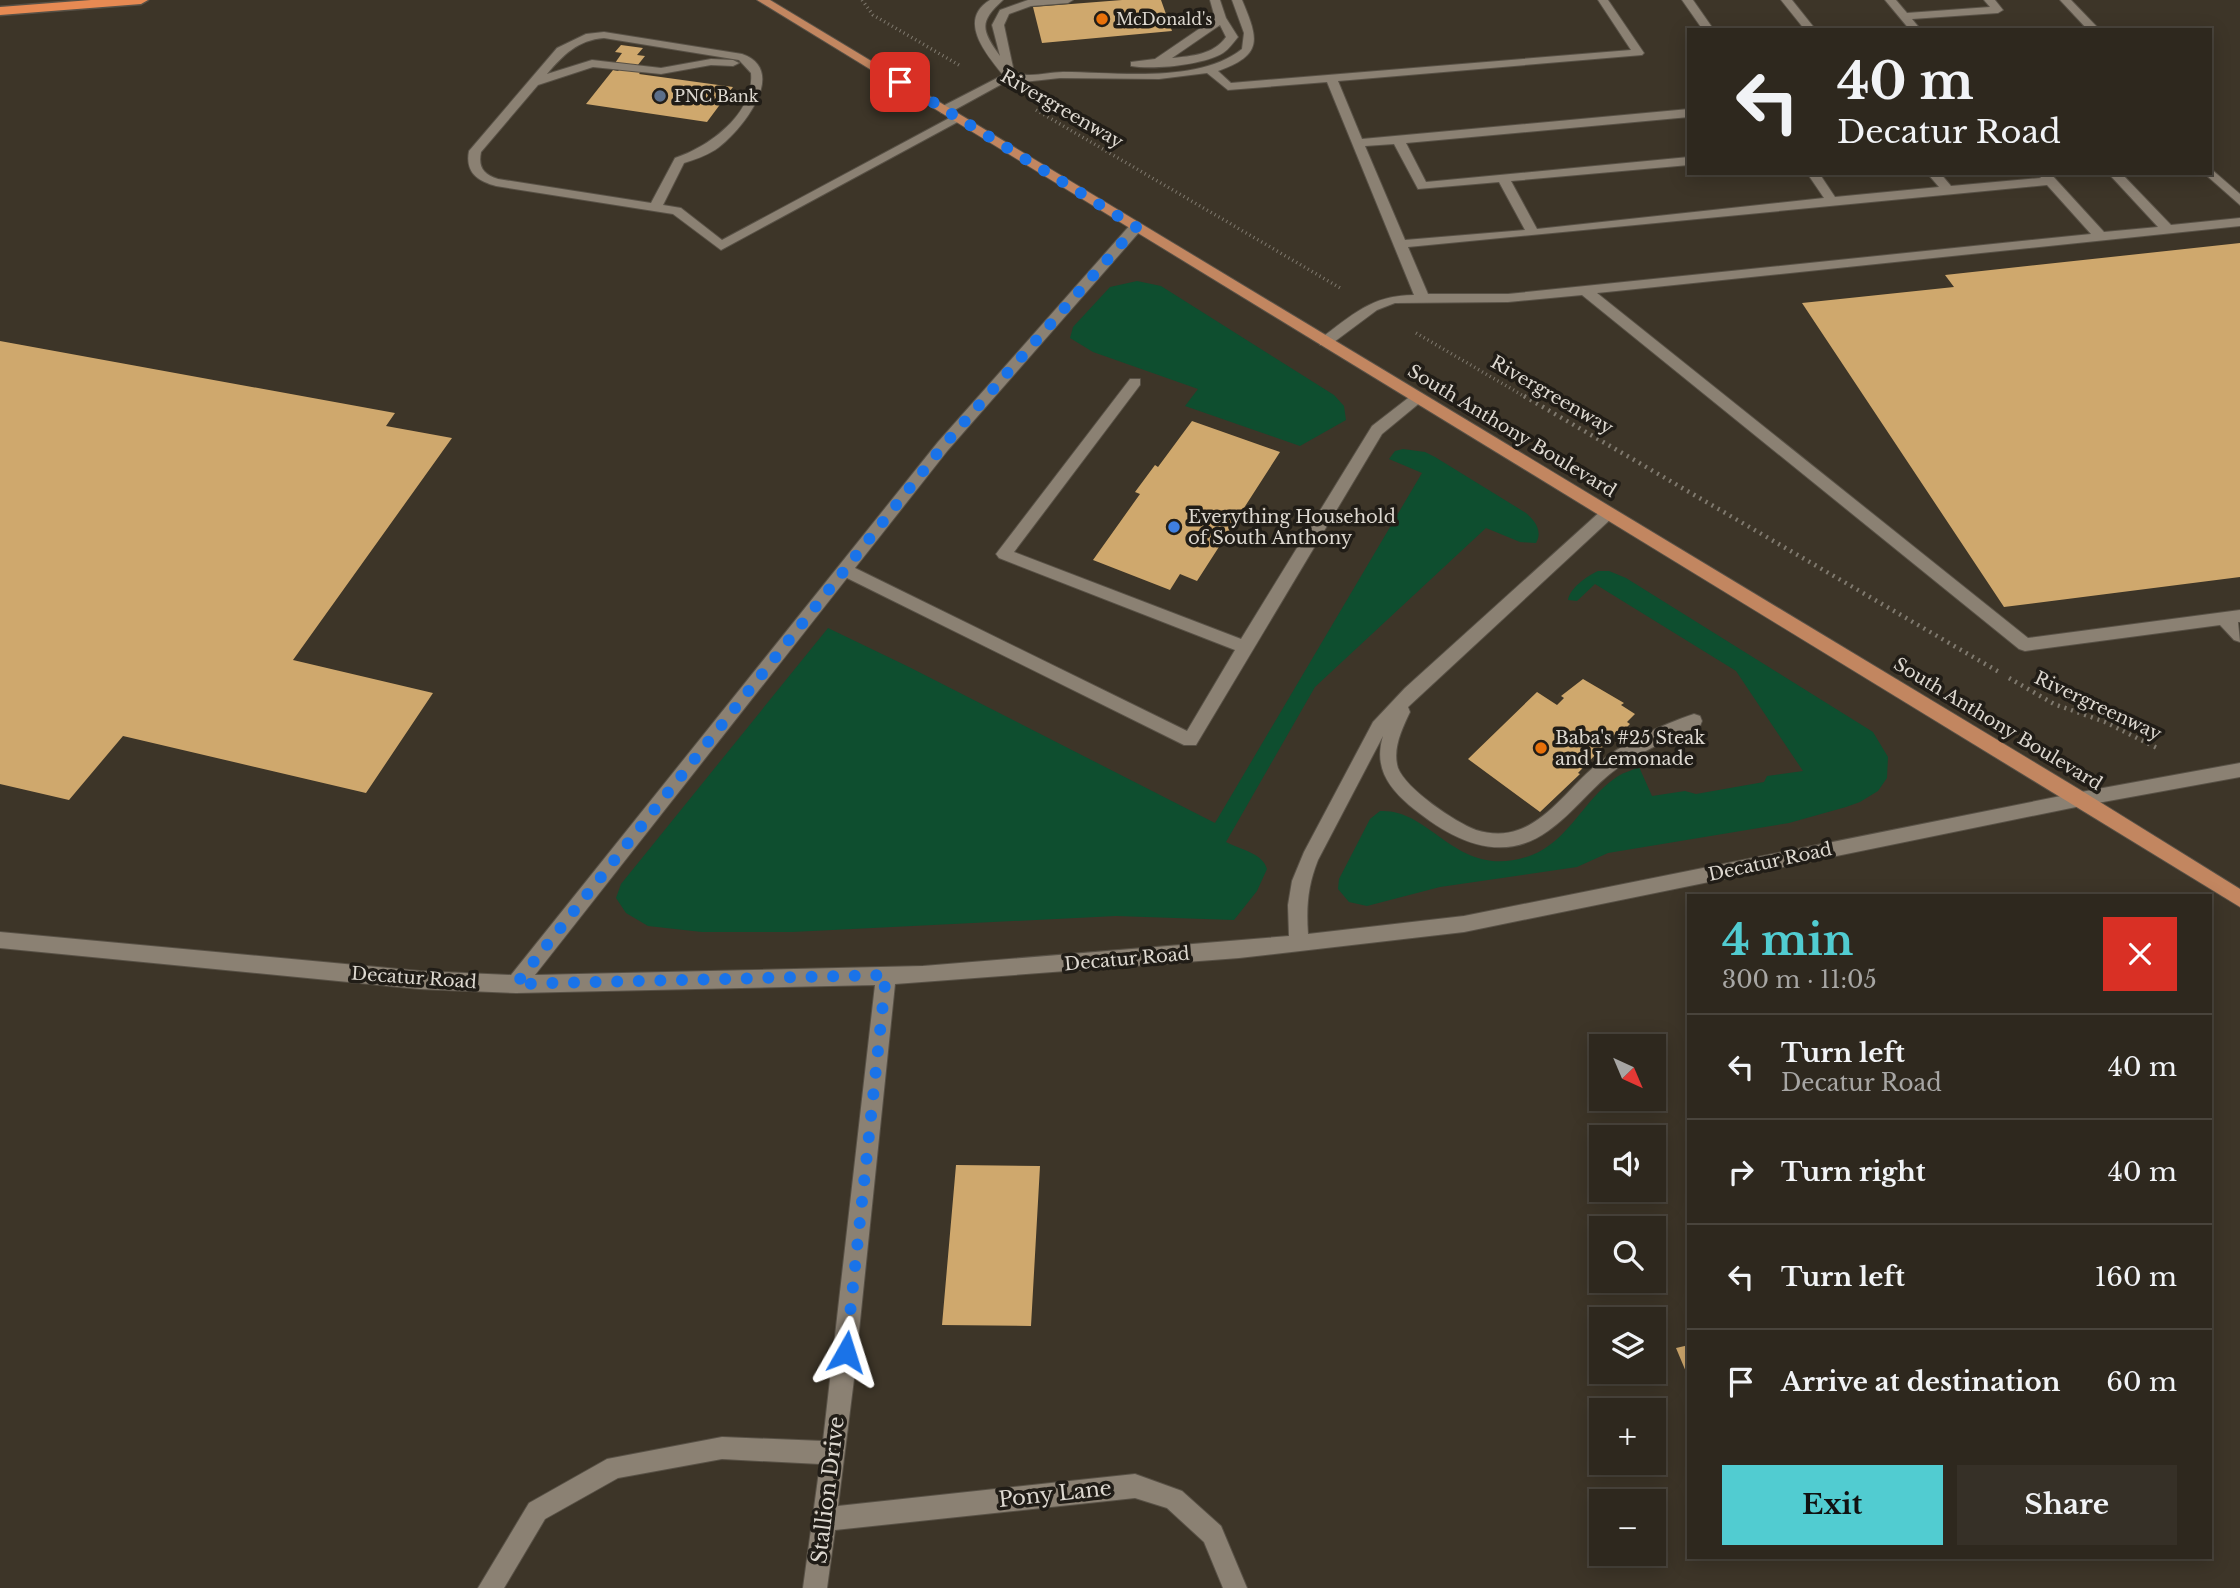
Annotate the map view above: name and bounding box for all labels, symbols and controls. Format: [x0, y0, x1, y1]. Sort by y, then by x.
place label: McDonald's [1116, 9, 1213, 29]
marker: McDonald's [1094, 11, 1110, 27]
text: 40 m [1837, 51, 1974, 112]
pin [870, 52, 930, 112]
icon: left [1722, 56, 1813, 147]
icon: arrive [881, 63, 919, 101]
street label: Rivergreenway [997, 65, 1128, 153]
place label: PNC Bank [674, 86, 759, 106]
marker: PNC Bank [652, 88, 668, 104]
text: Decatur Road [1837, 112, 2061, 152]
street label: Rivergreenway [1487, 351, 1618, 439]
street label: South Anthony Boulevard [1404, 360, 1620, 502]
place label: Everything Household of South Anthony [1188, 506, 1396, 549]
marker: Everything Household of South Anthony [1166, 519, 1182, 535]
street label: South Anthony Boulevard [1890, 653, 2106, 795]
street label: Rivergreenway [2031, 667, 2166, 745]
place label: Baba's #25 Steak and Lemonade [1555, 727, 1705, 770]
marker: Baba's #25 Steak and Lemonade [1533, 740, 1549, 756]
street label: Decatur Road [1706, 838, 1834, 886]
text: 4 min [1722, 914, 1853, 966]
button: close [2103, 917, 2177, 991]
street label: Decatur Road [1063, 943, 1191, 975]
street label: Decatur Road [350, 963, 478, 993]
text: 300 m · 11:05 [1722, 966, 1877, 994]
north arrow [1589, 1034, 1666, 1111]
map controls [1589, 1034, 1666, 1566]
text: Turn left [1781, 1037, 1905, 1069]
icon: left [1722, 1048, 1760, 1086]
text: 40 m [2108, 1051, 2177, 1083]
text: Decatur Road [1781, 1069, 1942, 1097]
button: sound [1589, 1125, 1666, 1202]
icon: right [1722, 1153, 1760, 1191]
text: Turn right [1781, 1156, 1926, 1188]
text: 40 m [2108, 1156, 2177, 1188]
button: search [1589, 1216, 1666, 1293]
icon: left [1722, 1258, 1760, 1296]
text: Turn left [1781, 1261, 1905, 1293]
text: 160 m [2095, 1261, 2177, 1293]
button: layers [1589, 1307, 1666, 1384]
position arrow [809, 1315, 883, 1389]
icon: arrive [1722, 1363, 1760, 1401]
text: Arrive at destination [1781, 1366, 2061, 1398]
text: 60 m [2106, 1366, 2177, 1398]
button: + [1589, 1398, 1666, 1475]
street label: Stallion Drive [806, 1415, 850, 1565]
button: Exit [1722, 1465, 1943, 1545]
button: Share [1957, 1465, 2177, 1545]
street label: Pony Lane [997, 1475, 1113, 1513]
button: − [1589, 1489, 1666, 1566]

